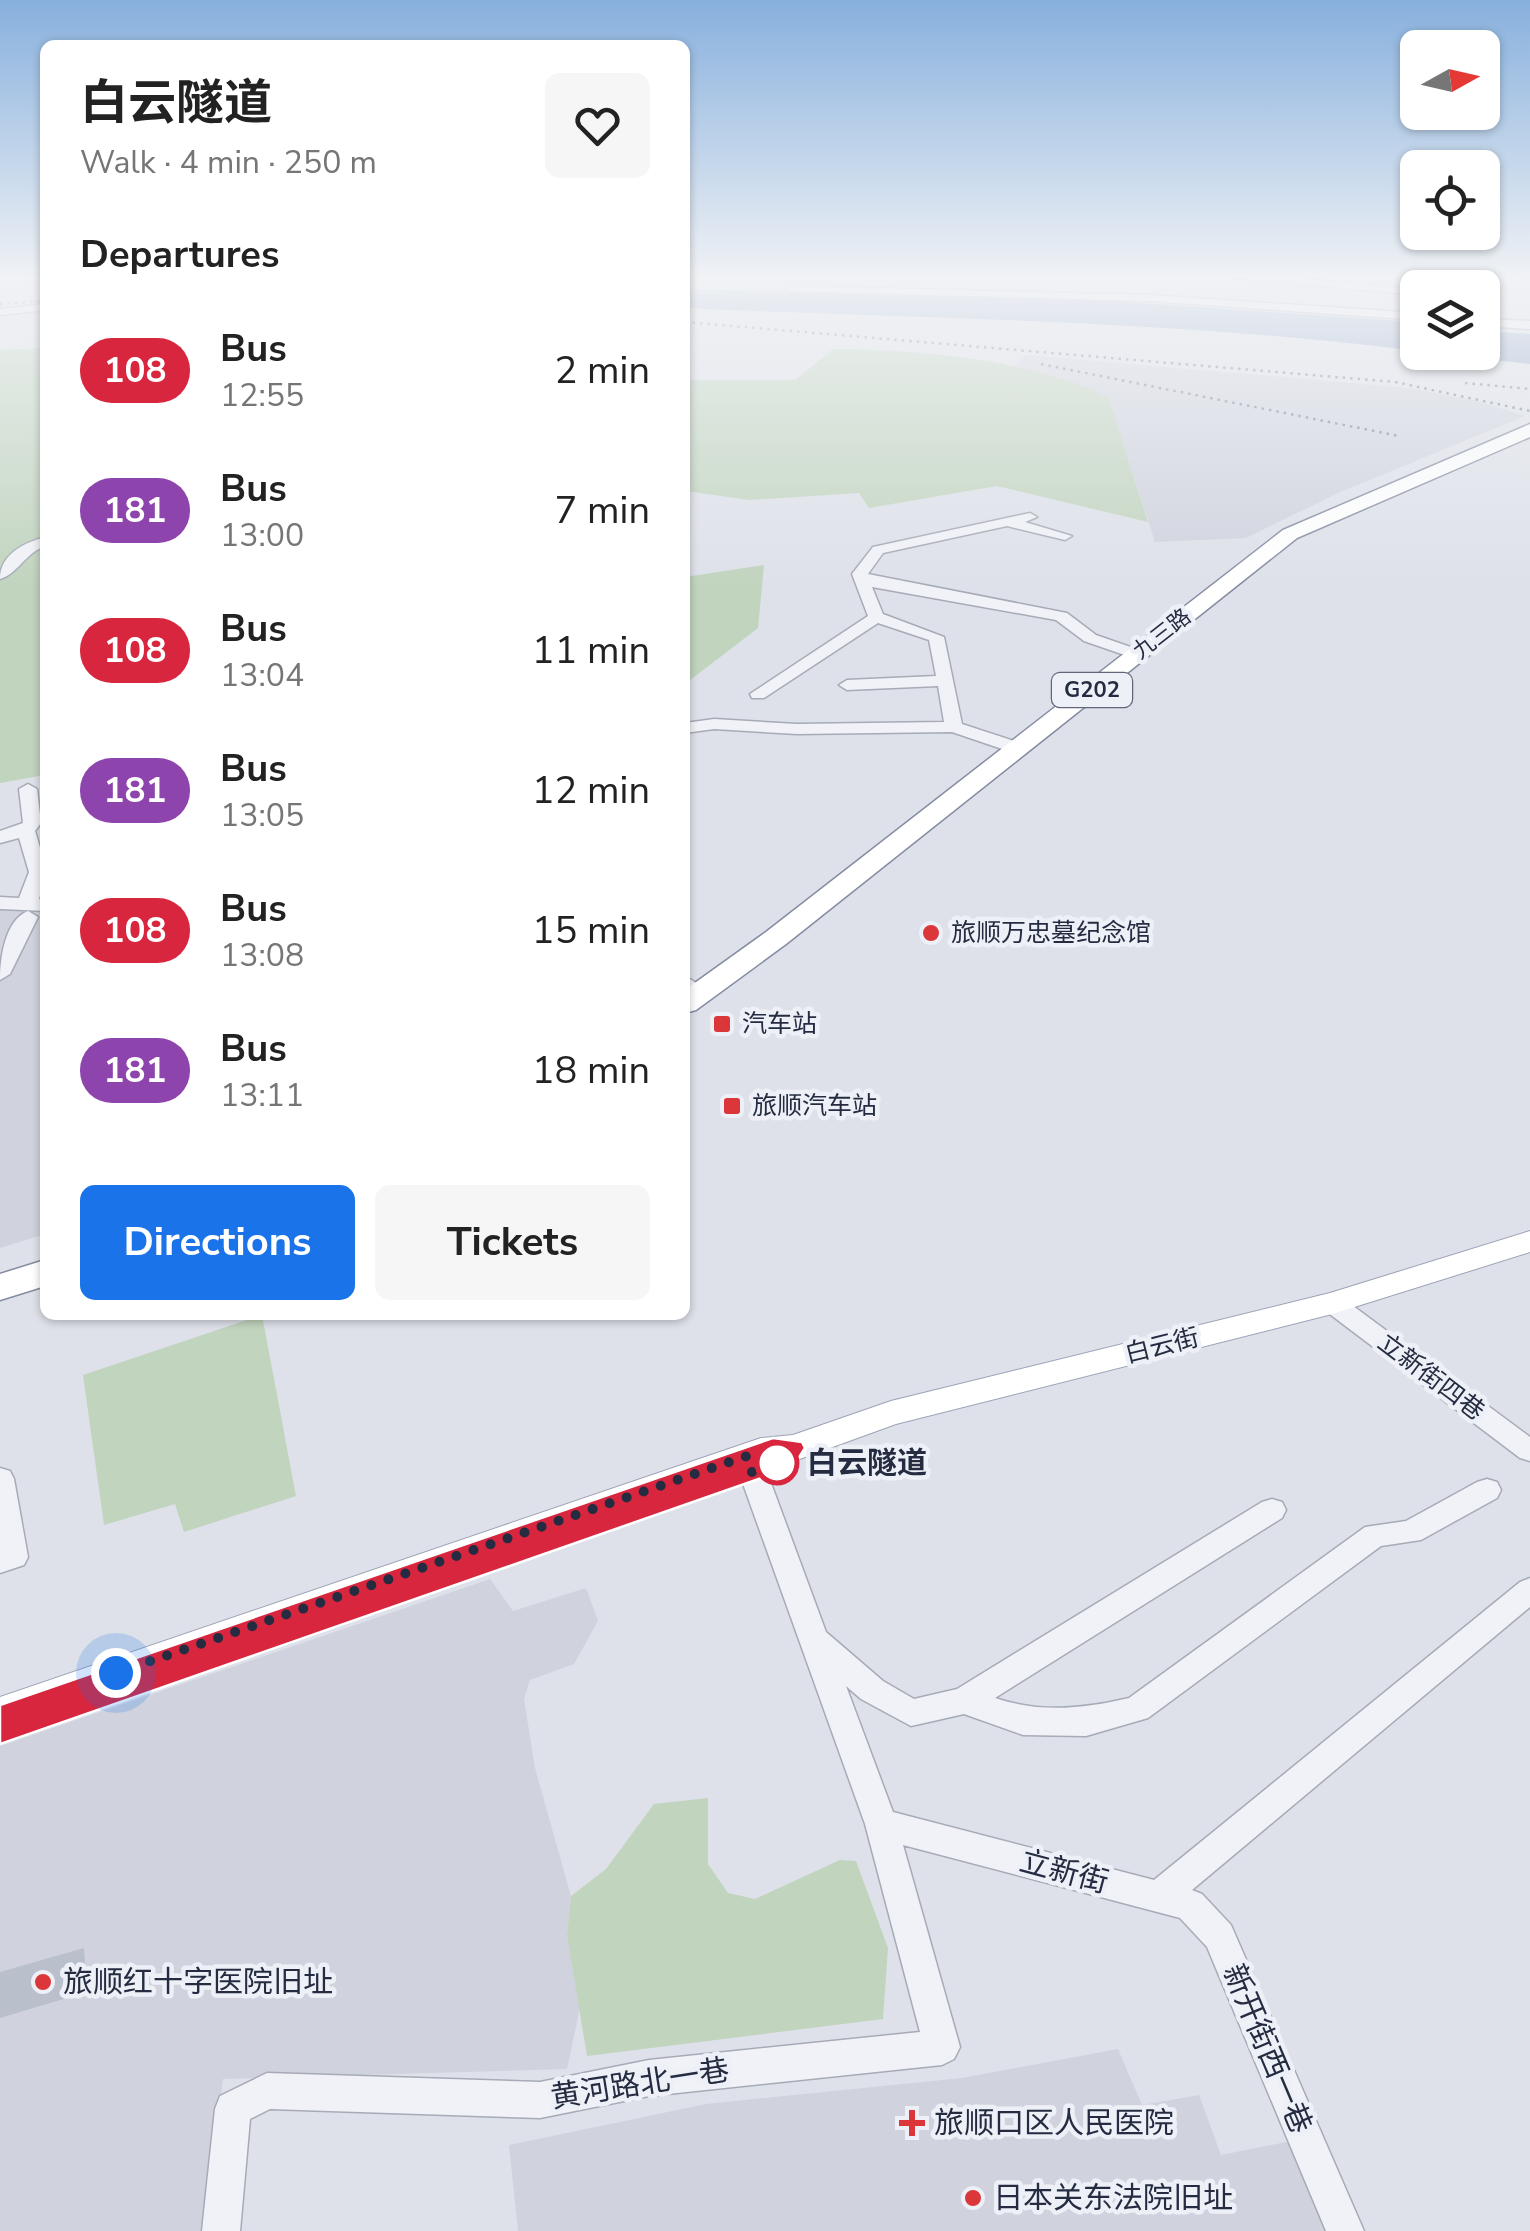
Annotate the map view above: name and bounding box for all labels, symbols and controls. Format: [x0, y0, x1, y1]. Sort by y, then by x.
north arrow [1400, 30, 1500, 130]
map controls [1400, 30, 1500, 370]
text: 白云隧道 [80, 70, 272, 136]
button: heart [545, 73, 650, 178]
text: Walk · 4 min · 250 m [80, 141, 377, 184]
button: locate [1400, 150, 1500, 250]
text: Departures [80, 229, 279, 280]
button: layers [1400, 270, 1500, 370]
text: Bus [220, 323, 287, 374]
text: 2 min [555, 345, 650, 396]
text: 108 [103, 347, 167, 394]
text: 12:55 [220, 374, 304, 417]
text: Bus [220, 463, 287, 514]
text: 7 min [555, 485, 650, 536]
text: 181 [103, 487, 167, 534]
text: 13:00 [220, 514, 304, 557]
street label: 九三路 [1127, 602, 1197, 666]
text: Bus [220, 603, 287, 654]
text: 11 min [532, 625, 650, 676]
text: 108 [103, 627, 167, 674]
text: 13:04 [220, 654, 304, 697]
road number: G202 [1052, 673, 1132, 707]
text: Bus [220, 743, 287, 794]
text: 12 min [532, 765, 650, 816]
text: 181 [103, 767, 167, 814]
text: 13:05 [220, 794, 304, 837]
text: Bus [220, 883, 287, 934]
text: 15 min [532, 905, 650, 956]
text: 108 [103, 907, 167, 954]
place label: 旅顺万忠墓纪念馆 [951, 916, 1151, 950]
marker: 旅顺万忠墓纪念馆 [920, 922, 942, 944]
text: 13:08 [220, 934, 304, 977]
place label: 汽车站 [742, 1007, 817, 1041]
marker: 汽车站 [711, 1013, 733, 1035]
text: Bus [220, 1023, 287, 1074]
text: 18 min [532, 1045, 650, 1096]
text: 181 [103, 1047, 167, 1094]
text: 13:11 [220, 1074, 304, 1117]
place label: 旅顺汽车站 [752, 1089, 877, 1123]
marker: 旅顺汽车站 [721, 1095, 743, 1117]
button: Directions [80, 1185, 355, 1300]
button: Tickets [375, 1185, 650, 1300]
street label: 白云街 [1121, 1320, 1203, 1372]
street label: 立新街四巷 [1371, 1326, 1491, 1428]
marker: 白云隧道 [756, 1442, 798, 1484]
place label: 白云隧道 [807, 1443, 927, 1484]
your location [91, 1648, 141, 1698]
street label: 立新街 [1015, 1841, 1113, 1903]
street label: 新开街西一巷 [1213, 1958, 1321, 2140]
place label: 旅顺红十字医院旧址 [63, 1962, 333, 2003]
marker: 旅顺红十字医院旧址 [32, 1971, 54, 1993]
street label: 黄河路北一巷 [548, 2050, 732, 2118]
place label: 旅顺口区人民医院 [934, 2103, 1174, 2144]
marker: 旅顺口区人民医院 [899, 2110, 925, 2136]
place label: 日本关东法院旧址 [993, 2178, 1233, 2219]
marker: 日本关东法院旧址 [962, 2187, 984, 2209]

